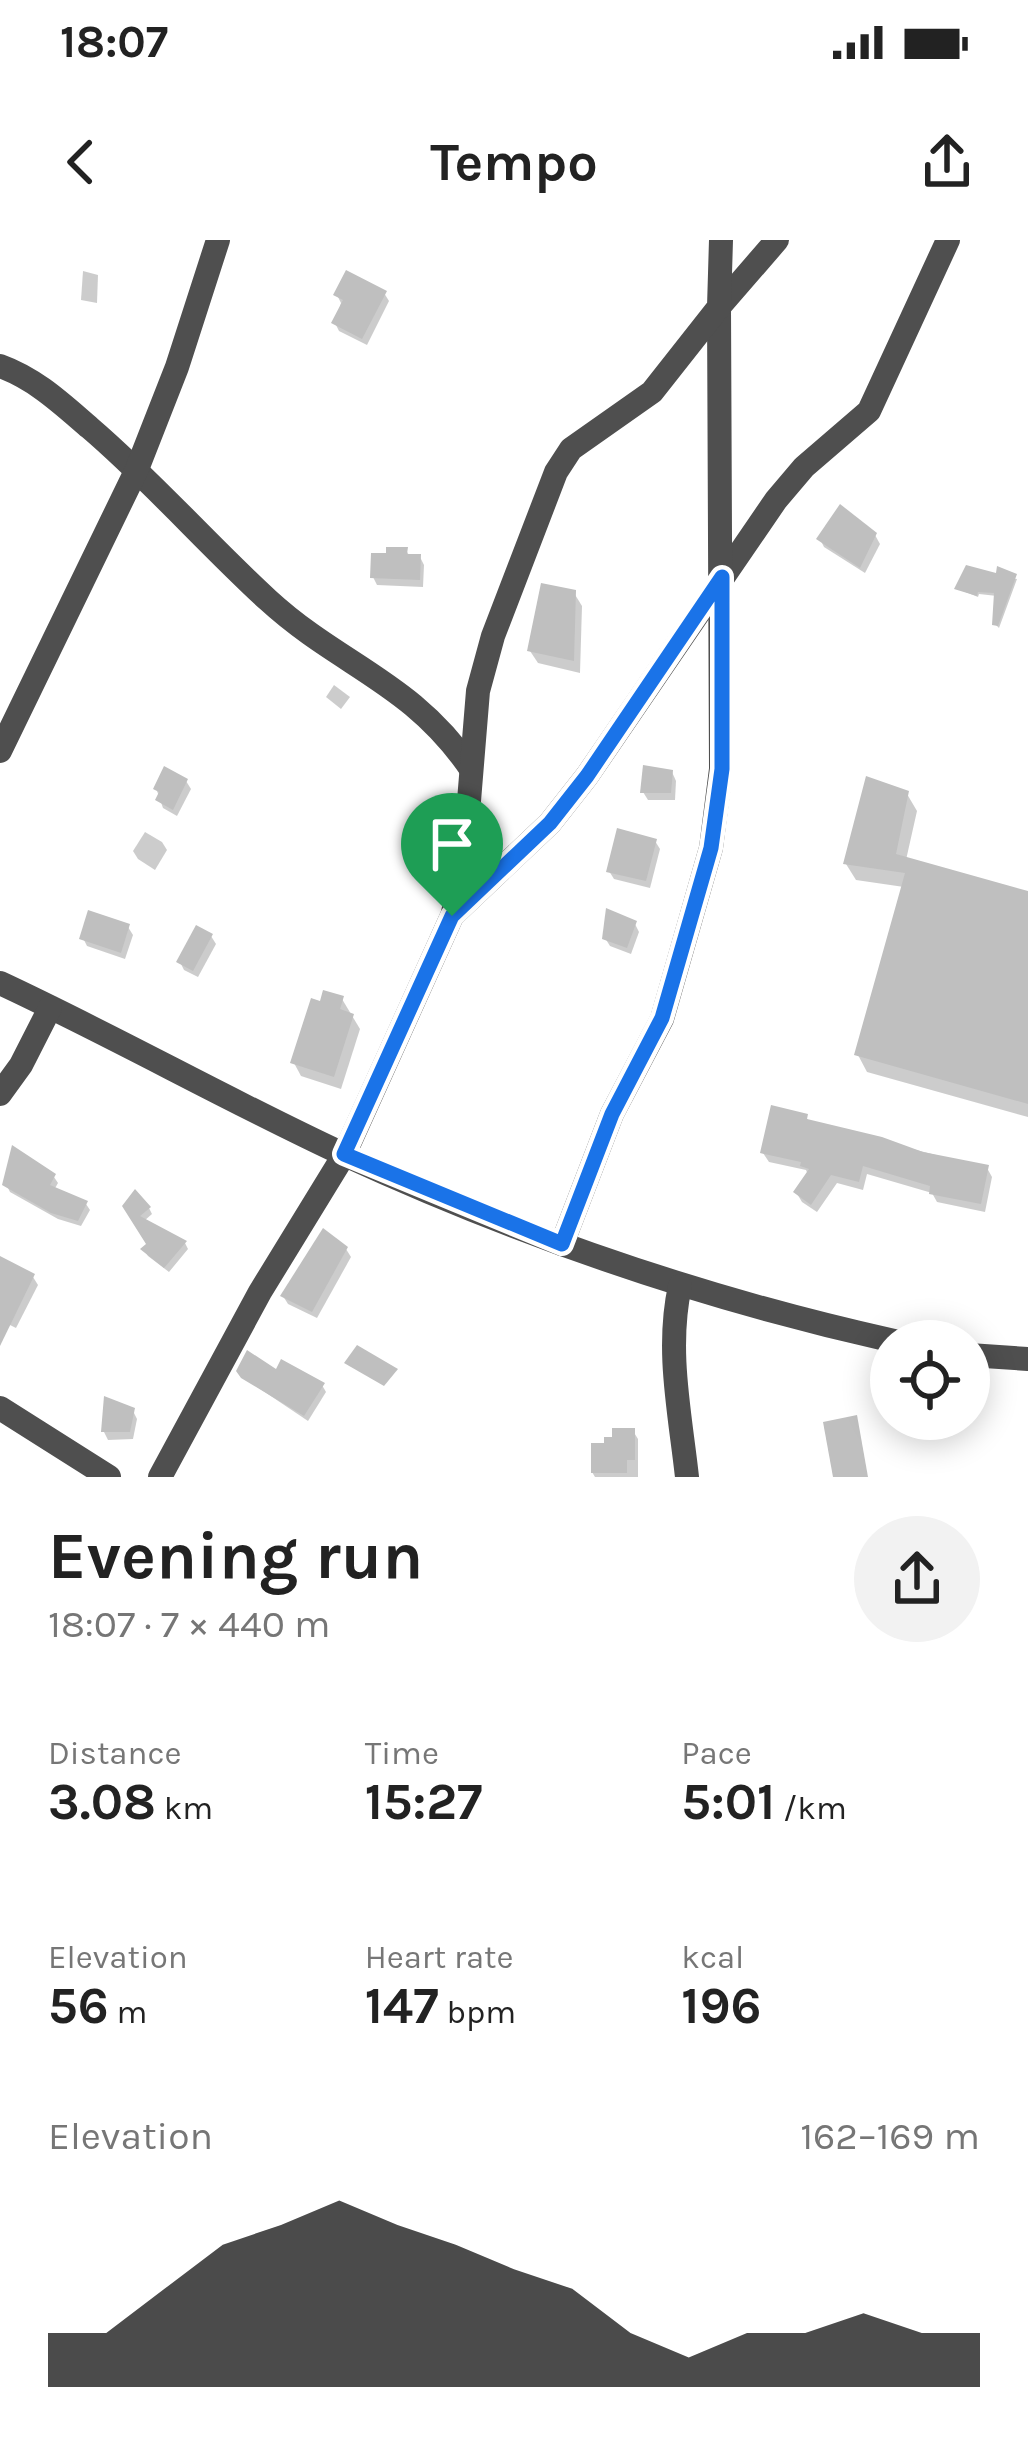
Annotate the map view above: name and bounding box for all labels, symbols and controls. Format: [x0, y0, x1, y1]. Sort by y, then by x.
text: 18:07 [60, 16, 168, 68]
icon: back [48, 129, 114, 195]
icon: share [914, 129, 980, 195]
text: Tempo [430, 130, 598, 194]
pin [401, 793, 503, 916]
icon: arrive [419, 811, 485, 877]
map controls [870, 1320, 990, 1440]
button: locate [870, 1320, 990, 1440]
button: share [854, 1516, 980, 1642]
text: Evening run [48, 1517, 423, 1595]
text: 18:07 · 7 × 440 m [48, 1601, 331, 1647]
text: Distance [48, 1734, 181, 1772]
text: Time [365, 1734, 439, 1772]
text: Pace [681, 1734, 752, 1772]
text: 3.08 [48, 1772, 156, 1832]
text: 15:27 [365, 1772, 483, 1832]
text: 5:01 [681, 1772, 775, 1832]
text: km [156, 1789, 213, 1827]
text: /km [775, 1789, 847, 1827]
text: Elevation [48, 1938, 188, 1976]
text: Heart rate [365, 1938, 513, 1976]
text: kcal [681, 1938, 744, 1976]
text: 56 [48, 1976, 109, 2036]
text: 147 [365, 1976, 439, 2036]
text: 196 [681, 1976, 762, 2036]
text: m [109, 1993, 147, 2031]
text: bpm [439, 1993, 516, 2031]
text: Elevation [48, 2113, 213, 2159]
text: 162–169 m [800, 2113, 980, 2159]

